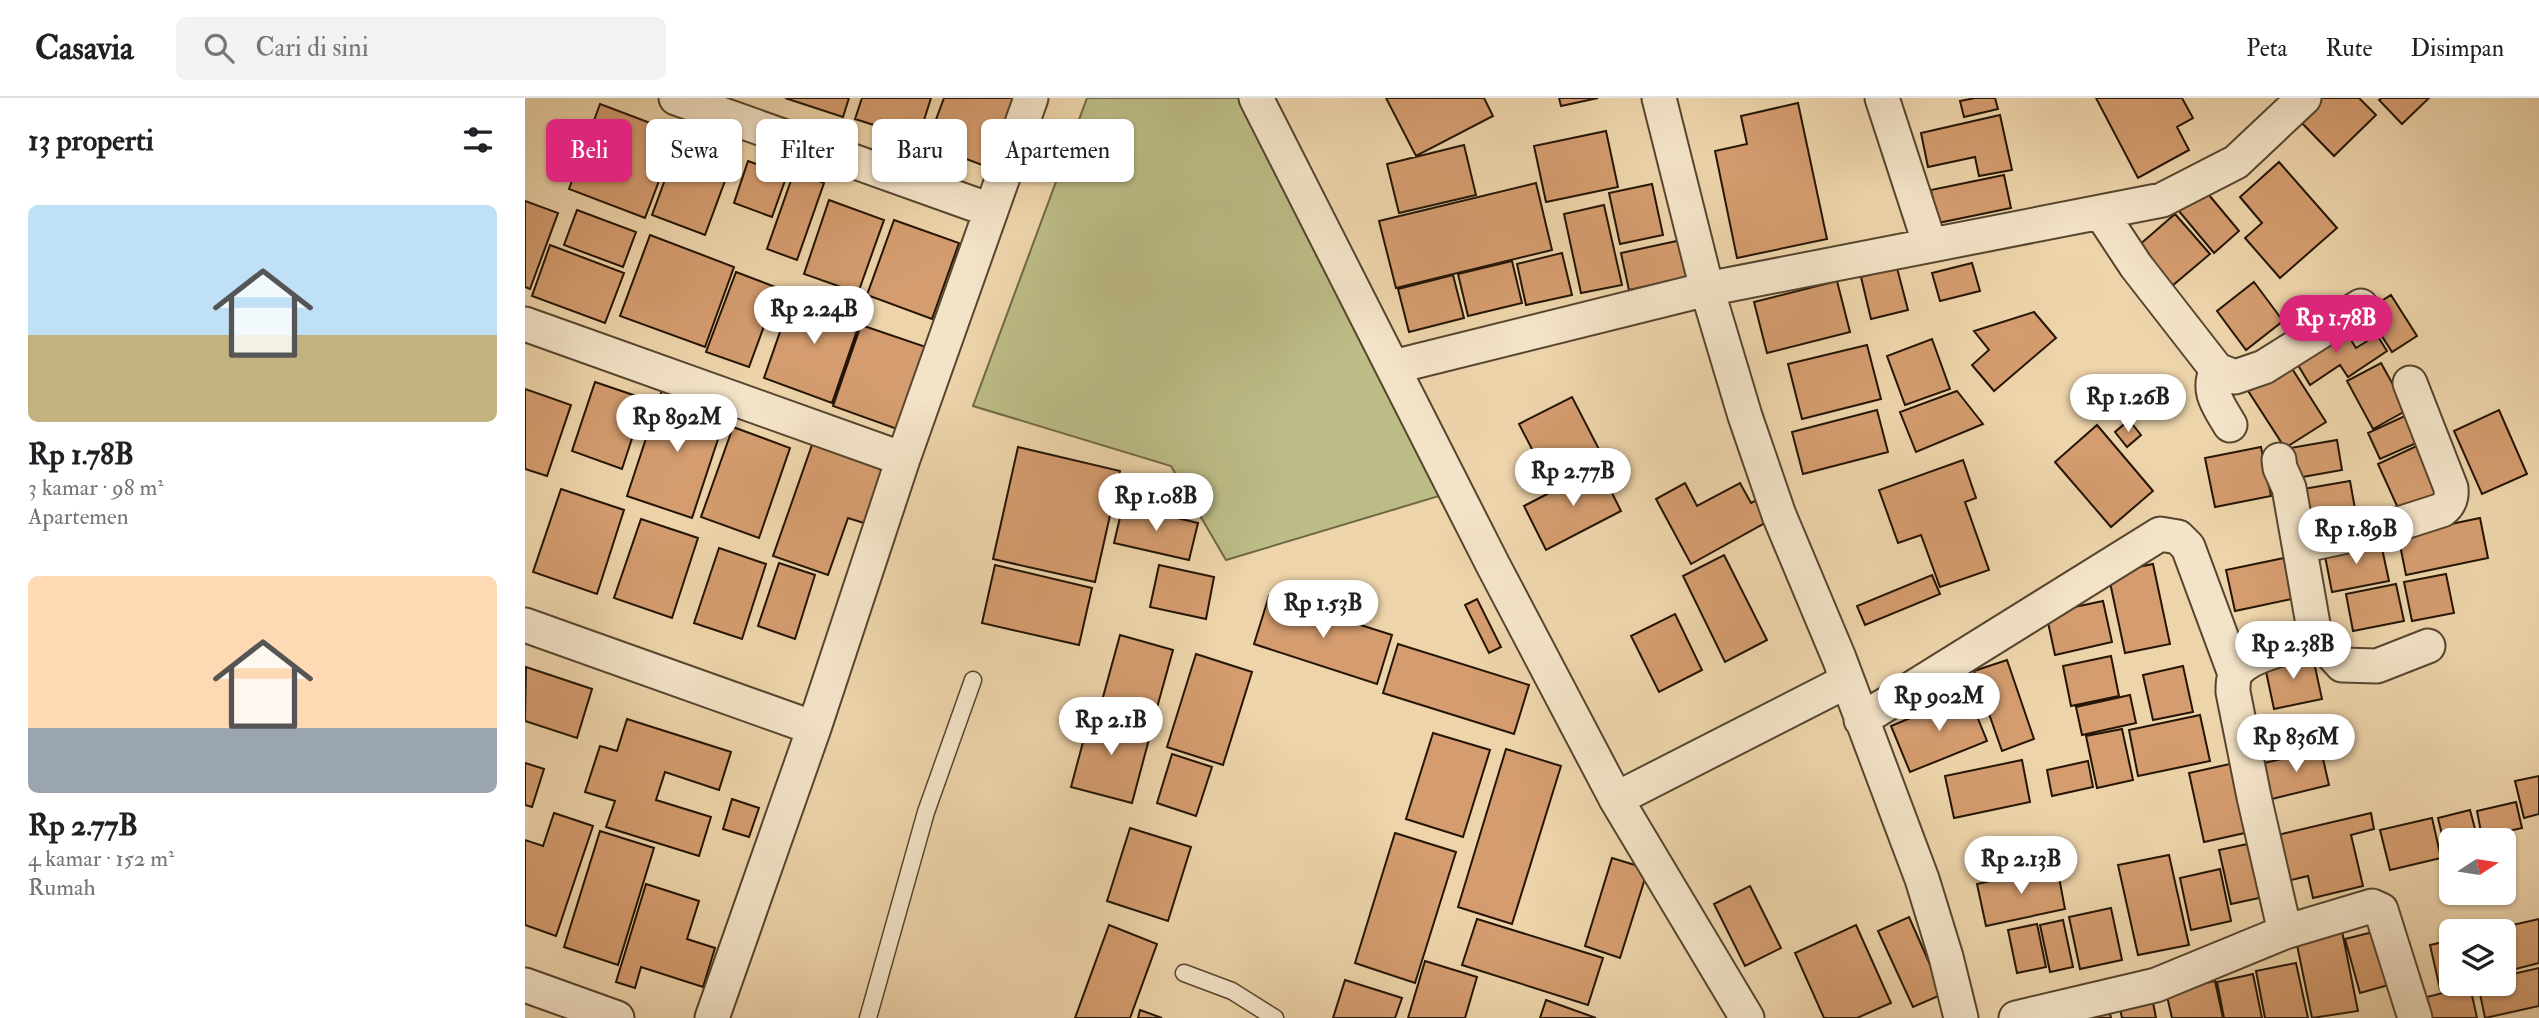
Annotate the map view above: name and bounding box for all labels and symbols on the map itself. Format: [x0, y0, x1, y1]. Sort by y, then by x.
pin: Rp 2.24B [742, 286, 886, 346]
pin: Rp 1.78B [2264, 296, 2408, 355]
pin: Rp 1.26B [2056, 374, 2200, 434]
pin: Rp 892M [612, 394, 742, 454]
pin: Rp 2.77B [1501, 448, 1645, 508]
pin: Rp 1.08B [1084, 474, 1228, 533]
pin: Rp 1.89B [2284, 506, 2428, 566]
pin: Rp 1.53B [1251, 580, 1395, 640]
pin: Rp 2.38B [2221, 622, 2365, 681]
pin: Rp 902M [1874, 674, 2004, 733]
pin: Rp 2.1B [1046, 698, 1176, 757]
pin: Rp 836M [2231, 714, 2361, 774]
north arrow [2439, 828, 2517, 905]
pin: Rp 2.13B [1949, 836, 2093, 896]

